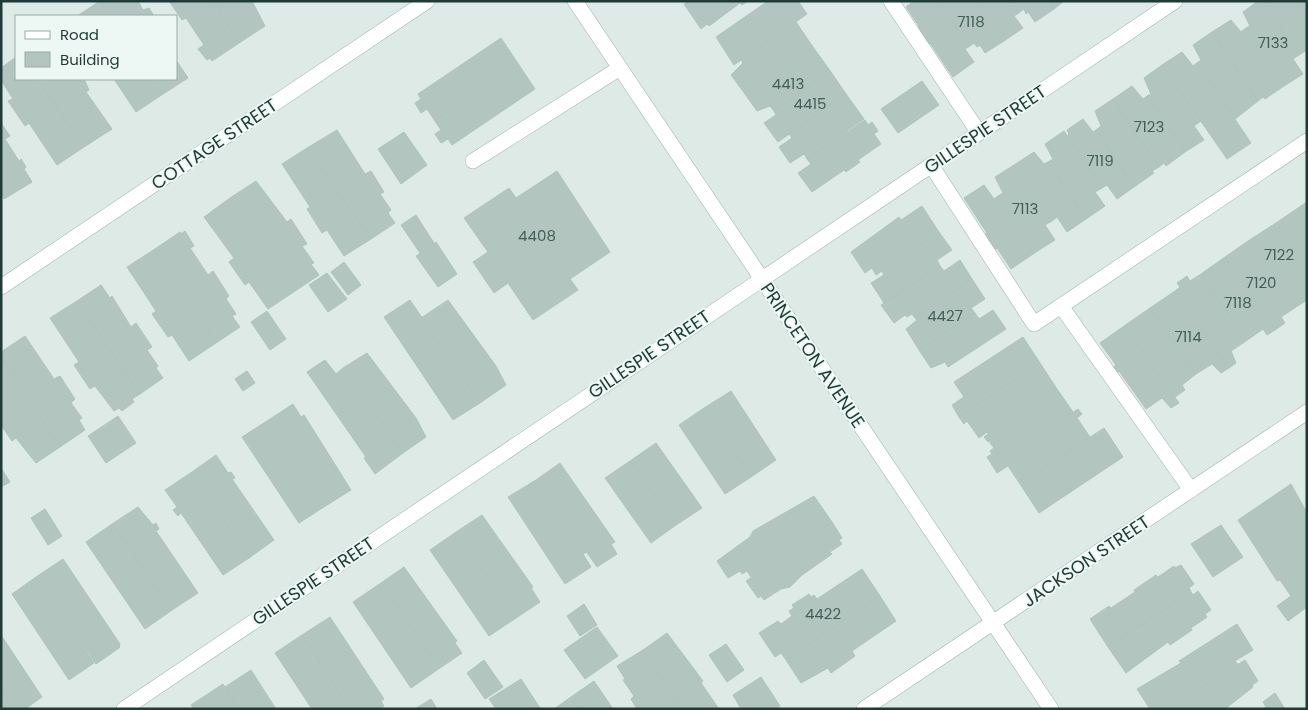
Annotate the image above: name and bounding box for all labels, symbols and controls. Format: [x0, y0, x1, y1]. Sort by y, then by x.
house number: 7118 [957, 11, 985, 32]
legend [15, 15, 178, 80]
text: Road [60, 24, 99, 45]
house number: 7133 [1258, 32, 1288, 53]
text: Building [60, 49, 120, 70]
house number: 4413 [772, 73, 804, 94]
street label: GILLESPIE STREET [919, 79, 1051, 179]
street label: COTTAGE STREET [146, 92, 282, 196]
house number: 4415 [793, 93, 827, 114]
house number: 7123 [1134, 116, 1164, 137]
house number: 7119 [1086, 150, 1114, 171]
house number: 7113 [1012, 198, 1038, 219]
house number: 4408 [518, 225, 556, 246]
house number: 7122 [1264, 244, 1294, 265]
house number: 7120 [1245, 272, 1277, 293]
street label: PRINCETON AVENUE [755, 277, 871, 433]
house number: 7118 [1224, 292, 1252, 313]
street label: GILLESPIE STREET [583, 304, 715, 404]
house number: 4427 [927, 305, 963, 326]
house number: 7114 [1174, 326, 1202, 347]
street label: JACKSON STREET [1018, 509, 1155, 613]
street label: GILLESPIE STREET [247, 531, 379, 631]
house number: 4422 [805, 603, 841, 624]

